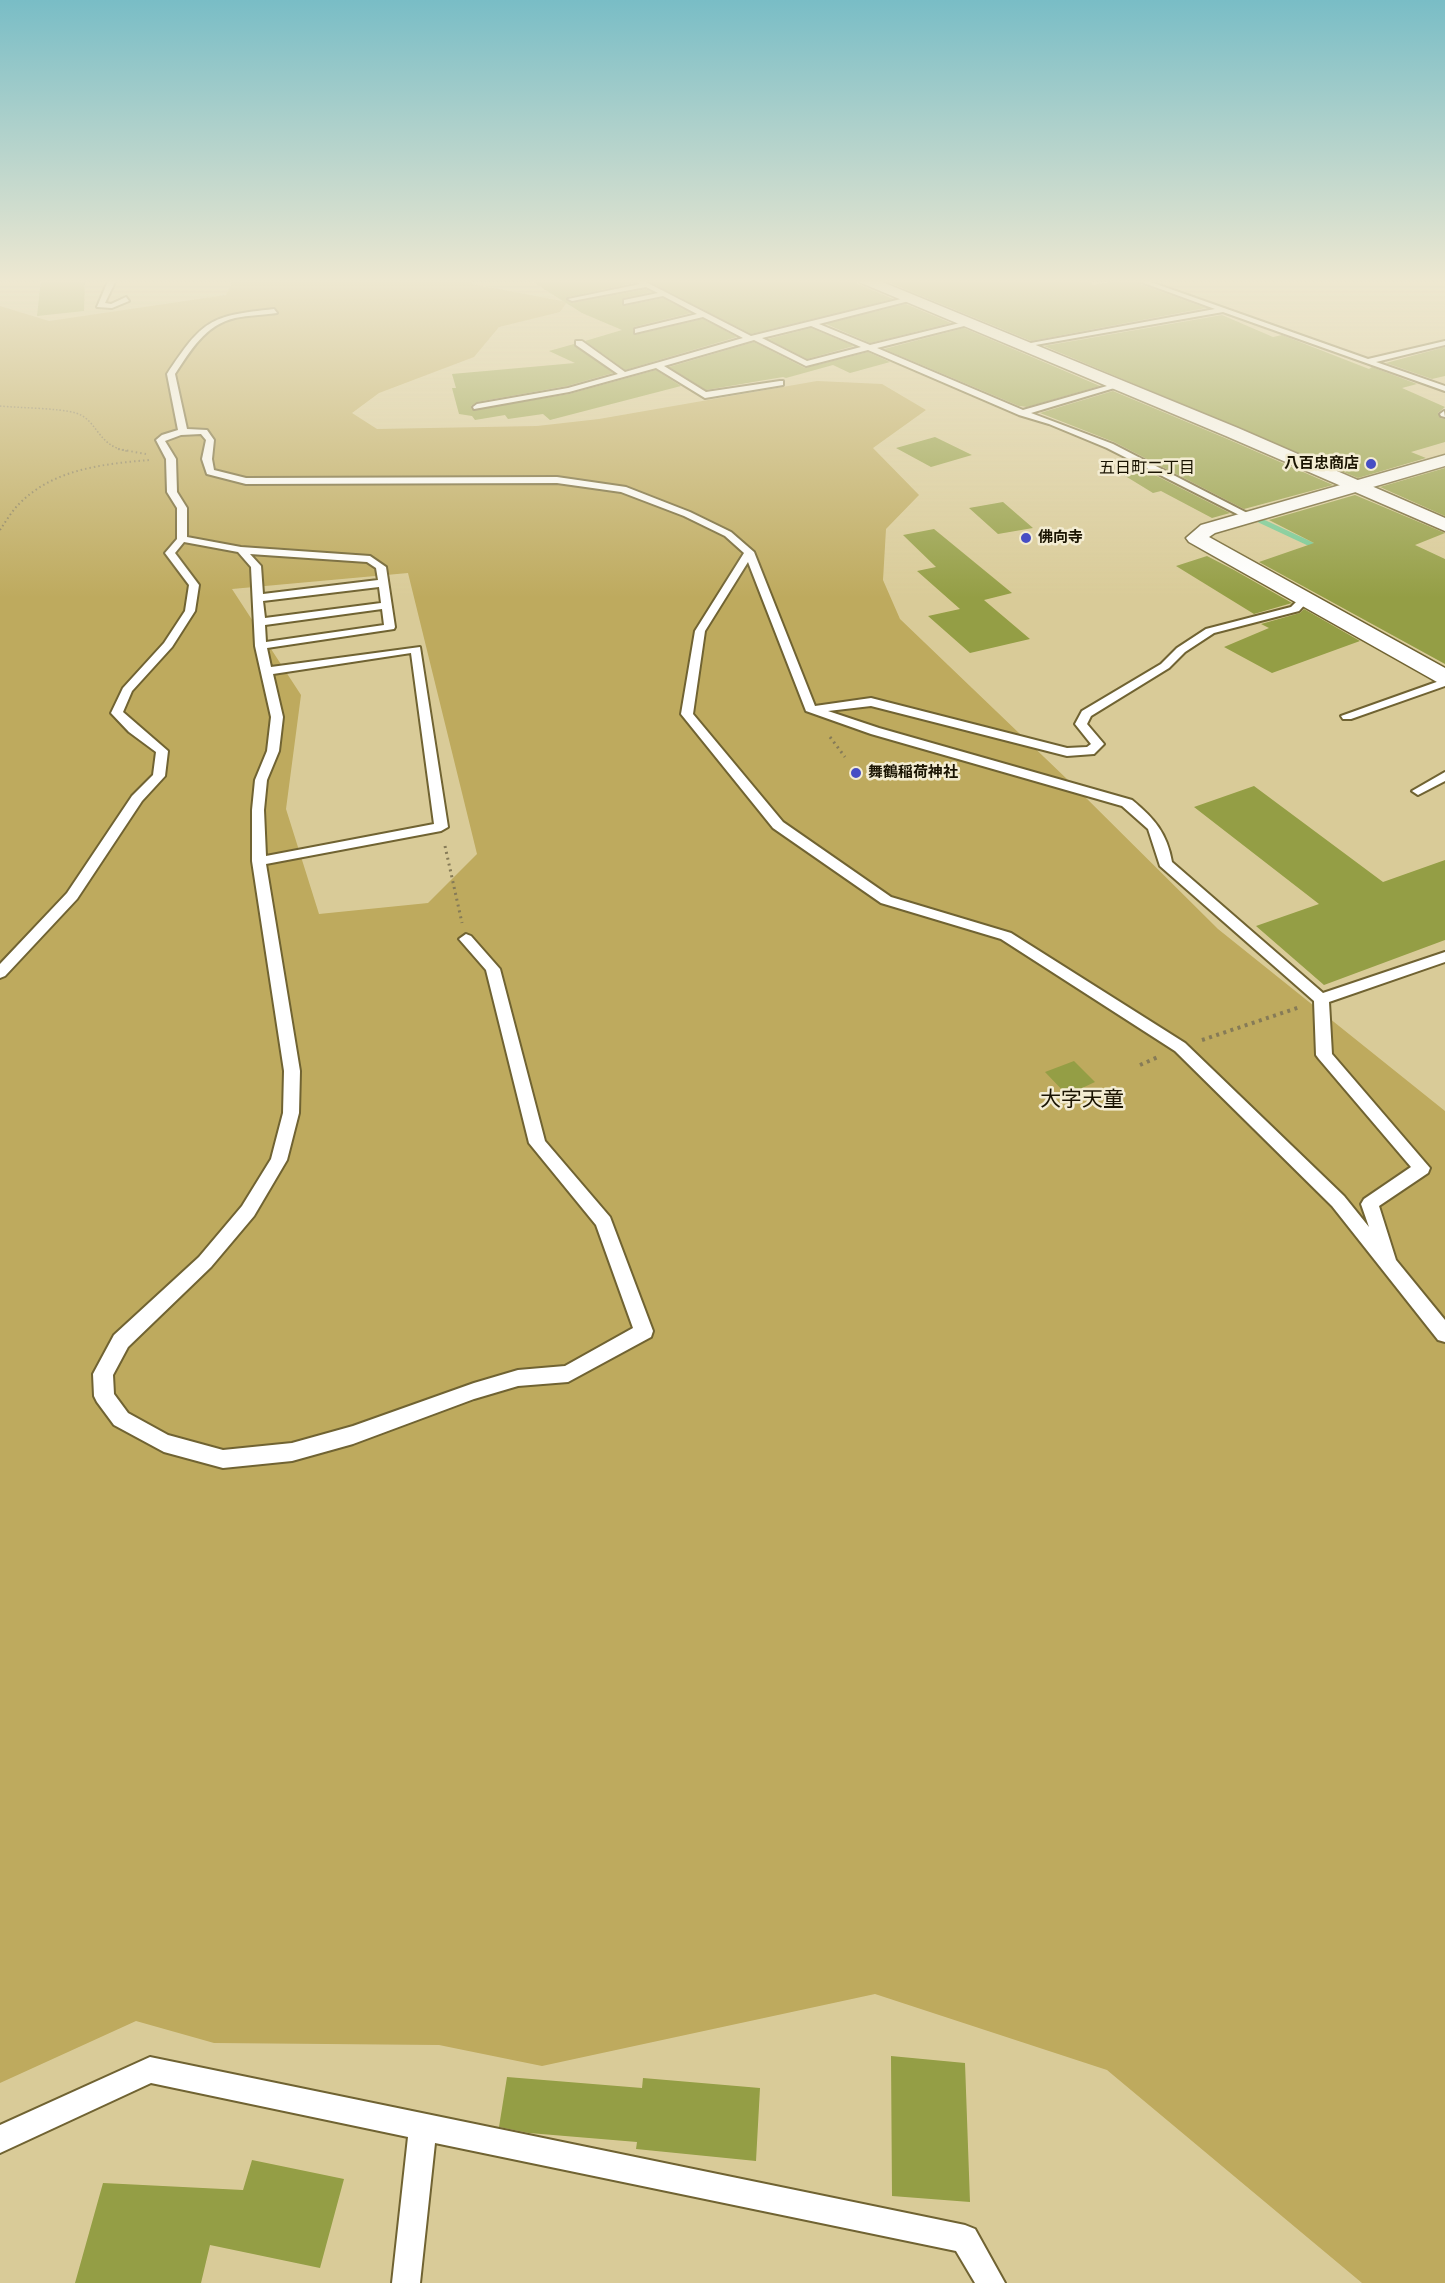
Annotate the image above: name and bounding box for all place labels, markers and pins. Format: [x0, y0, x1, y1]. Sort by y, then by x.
place label: 八百忠商店 [1284, 455, 1359, 473]
marker: 八百忠商店 [1364, 457, 1378, 471]
place label: 佛向寺 [1038, 529, 1083, 547]
marker: 佛向寺 [1019, 531, 1033, 545]
place label: 舞鶴稲荷神社 [868, 764, 958, 782]
marker: 舞鶴稲荷神社 [849, 766, 863, 780]

